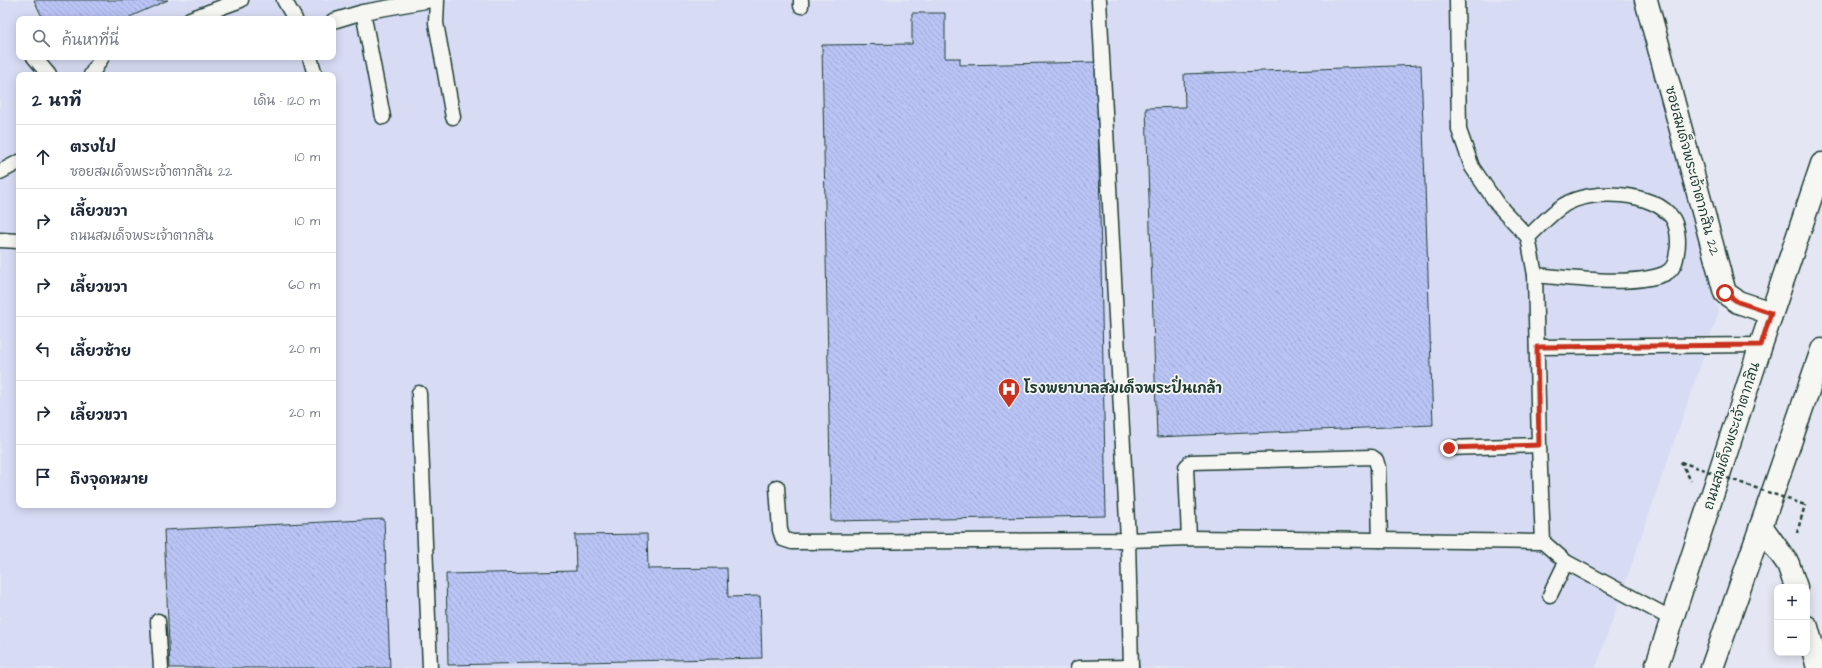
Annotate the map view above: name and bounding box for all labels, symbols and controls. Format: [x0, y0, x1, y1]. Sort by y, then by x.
search box [16, 16, 336, 60]
icon: search [30, 27, 52, 49]
text: ค้นหาที่นี่ [62, 30, 119, 51]
street label: ซอยสมเด็จพระเจ้าตากสิน 22 [1660, 84, 1724, 258]
text: 2 นาที [32, 89, 81, 113]
text: เดิน · 120 m [253, 92, 320, 110]
text: ตรงไป [70, 137, 116, 158]
icon: ahead [32, 146, 54, 168]
text: 10 m [295, 148, 320, 166]
text: ซอยสมเด็จพระเจ้าตากสิน 22 [70, 163, 233, 181]
text: เลี้ยวขวา [70, 201, 128, 222]
icon: right [32, 210, 54, 232]
text: 10 m [295, 212, 320, 230]
text: ถนนสมเด็จพระเจ้าตากสิน [70, 227, 213, 245]
icon: right [32, 274, 54, 296]
text: 60 m [288, 276, 320, 294]
text: เลี้ยวขวา [70, 277, 128, 298]
route start [1716, 284, 1734, 302]
icon: left [32, 338, 54, 360]
text: 20 m [289, 340, 320, 358]
text: เลี้ยวซ้าย [70, 341, 131, 362]
street label: ถนนสมเด็จพระเจ้าตากสิน [1699, 359, 1765, 513]
place label: โรงพยาบาลสมเด็จพระปิ่นเกล้า [1023, 375, 1222, 399]
hospital icon: โรงพยาบาลสมเด็จพระปิ่นเกล้า [996, 376, 1022, 409]
icon: right [32, 402, 54, 424]
text: 20 m [289, 404, 320, 422]
text: เลี้ยวขวา [70, 405, 128, 426]
route end [1440, 439, 1458, 457]
icon: arrive [32, 466, 54, 488]
text: ถึงจุดหมาย [70, 469, 148, 490]
map controls [1774, 584, 1810, 656]
button: + [1774, 584, 1810, 620]
button: − [1774, 620, 1810, 656]

